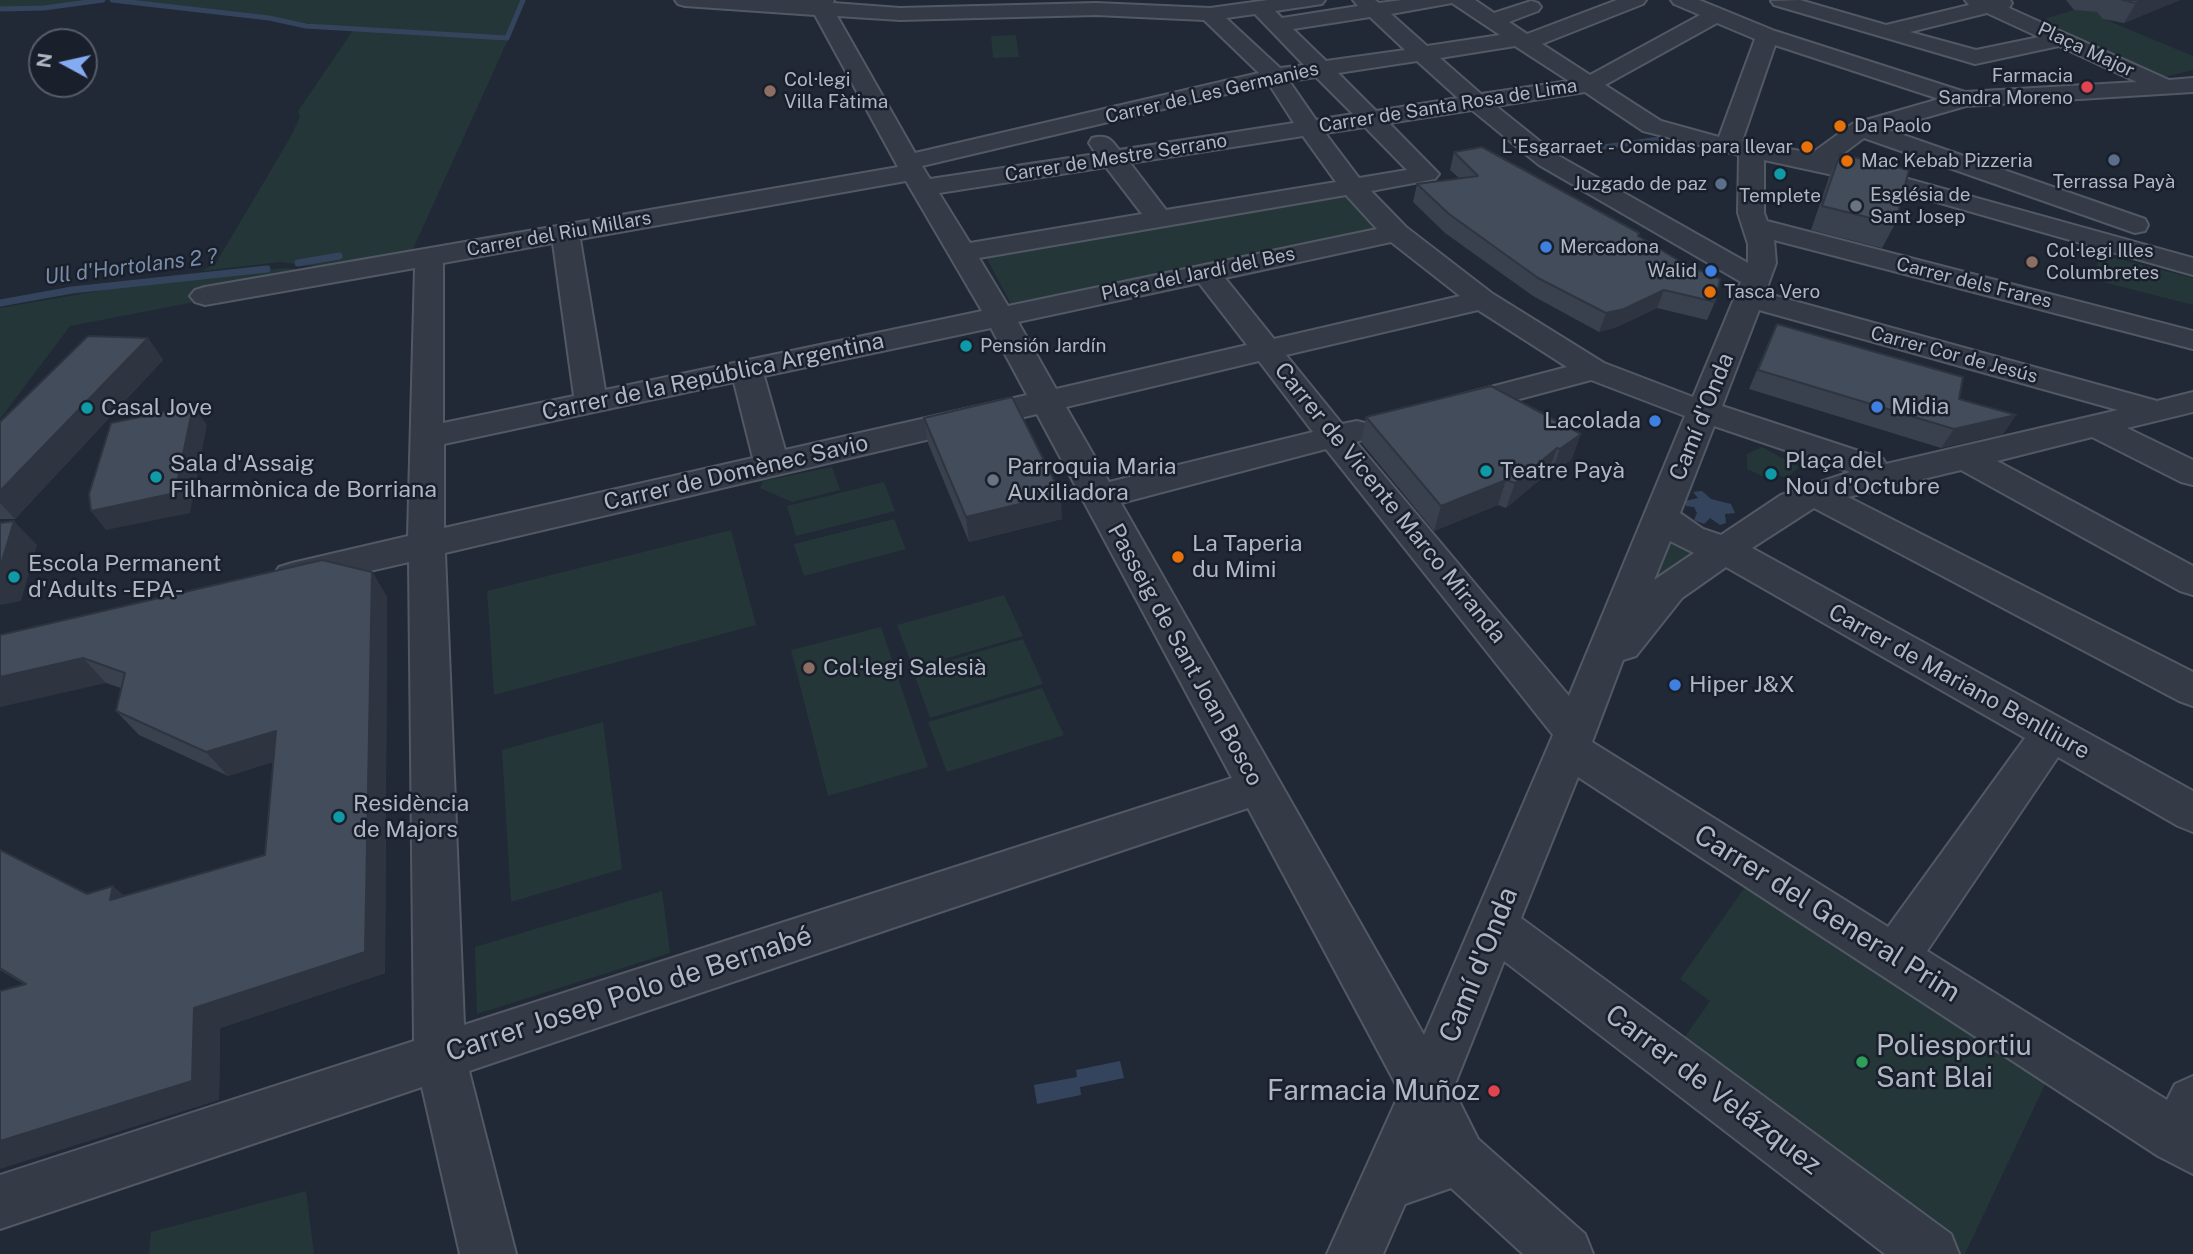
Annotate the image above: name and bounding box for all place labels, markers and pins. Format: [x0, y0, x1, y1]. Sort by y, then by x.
place label: Farmacia Sandra Moreno [1938, 65, 2073, 109]
place label: Col·legi Villa Fàtima [784, 69, 888, 113]
marker: Farmacia Sandra Moreno [2079, 79, 2095, 95]
marker: Col·legi Villa Fàtima [762, 83, 778, 99]
place label: Da Paolo [1854, 115, 1931, 137]
marker: Da Paolo [1832, 118, 1848, 134]
place label: L'Esgarraet - Comidas para llevar [1502, 136, 1793, 158]
marker: L'Esgarraet - Comidas para llevar [1799, 139, 1815, 155]
place label: Mac Kebab Pizzeria [1861, 150, 2033, 172]
marker: Terrassa Payà [2106, 152, 2122, 168]
marker: Mac Kebab Pizzeria [1839, 153, 1855, 169]
marker: Templete [1772, 166, 1788, 182]
place label: Terrassa Payà [2053, 171, 2175, 193]
place label: Juzgado de paz [1573, 173, 1707, 195]
marker: Juzgado de paz [1713, 176, 1729, 192]
place label: Església de Sant Josep [1870, 184, 1971, 228]
place label: Templete [1739, 185, 1821, 207]
marker: Església de Sant Josep [1848, 198, 1864, 214]
place label: Mercadona [1560, 236, 1659, 258]
marker: Mercadona [1538, 239, 1554, 255]
place label: Col·legi Illes Columbretes [2046, 240, 2159, 284]
marker: Col·legi Illes Columbretes [2024, 254, 2040, 270]
place label: Walid [1648, 260, 1697, 282]
marker: Walid [1703, 263, 1719, 279]
place label: Tasca Vero [1724, 281, 1820, 303]
marker: Tasca Vero [1702, 284, 1718, 300]
place label: Pensión Jardín [980, 335, 1107, 357]
marker: Pensión Jardín [958, 338, 974, 354]
place label: Midia [1891, 393, 1949, 421]
place label: Casal Jove [101, 394, 212, 422]
marker: Midia [1869, 399, 1885, 415]
marker: Casal Jove [79, 400, 95, 416]
place label: Lacolada [1544, 407, 1641, 435]
marker: Lacolada [1647, 413, 1663, 429]
place label: Plaça del Nou d'Octubre [1785, 447, 1940, 501]
place label: Sala d'Assaig Filharmònica de Borriana [170, 450, 437, 504]
place label: Parroquia Maria Auxiliadora [1007, 453, 1177, 507]
place label: Teatre Payà [1500, 457, 1625, 485]
marker: Teatre Payà [1478, 463, 1494, 479]
marker: Plaça del Nou d'Octubre [1763, 466, 1779, 482]
marker: Sala d'Assaig Filharmònica de Borriana [148, 469, 164, 485]
marker: Parroquia Maria Auxiliadora [985, 472, 1001, 488]
place label: La Taperia du Mimi [1192, 530, 1302, 584]
marker: La Taperia du Mimi [1170, 549, 1186, 565]
place label: Escola Permanent d'Adults -EPA- [28, 550, 221, 604]
marker: Escola Permanent d'Adults -EPA- [6, 569, 22, 585]
place label: Col·legi Salesià [823, 654, 987, 682]
marker: Col·legi Salesià [801, 660, 817, 676]
place label: Hiper J&X [1689, 671, 1795, 699]
marker: Hiper J&X [1667, 677, 1683, 693]
place label: Residència de Majors [353, 790, 469, 844]
marker: Residència de Majors [331, 809, 347, 825]
place label: Poliesportiu Sant Blai [1876, 1029, 2032, 1095]
marker: Poliesportiu Sant Blai [1854, 1054, 1870, 1070]
place label: Farmacia Muñoz [1267, 1074, 1480, 1108]
marker: Farmacia Muñoz [1486, 1083, 1502, 1099]

